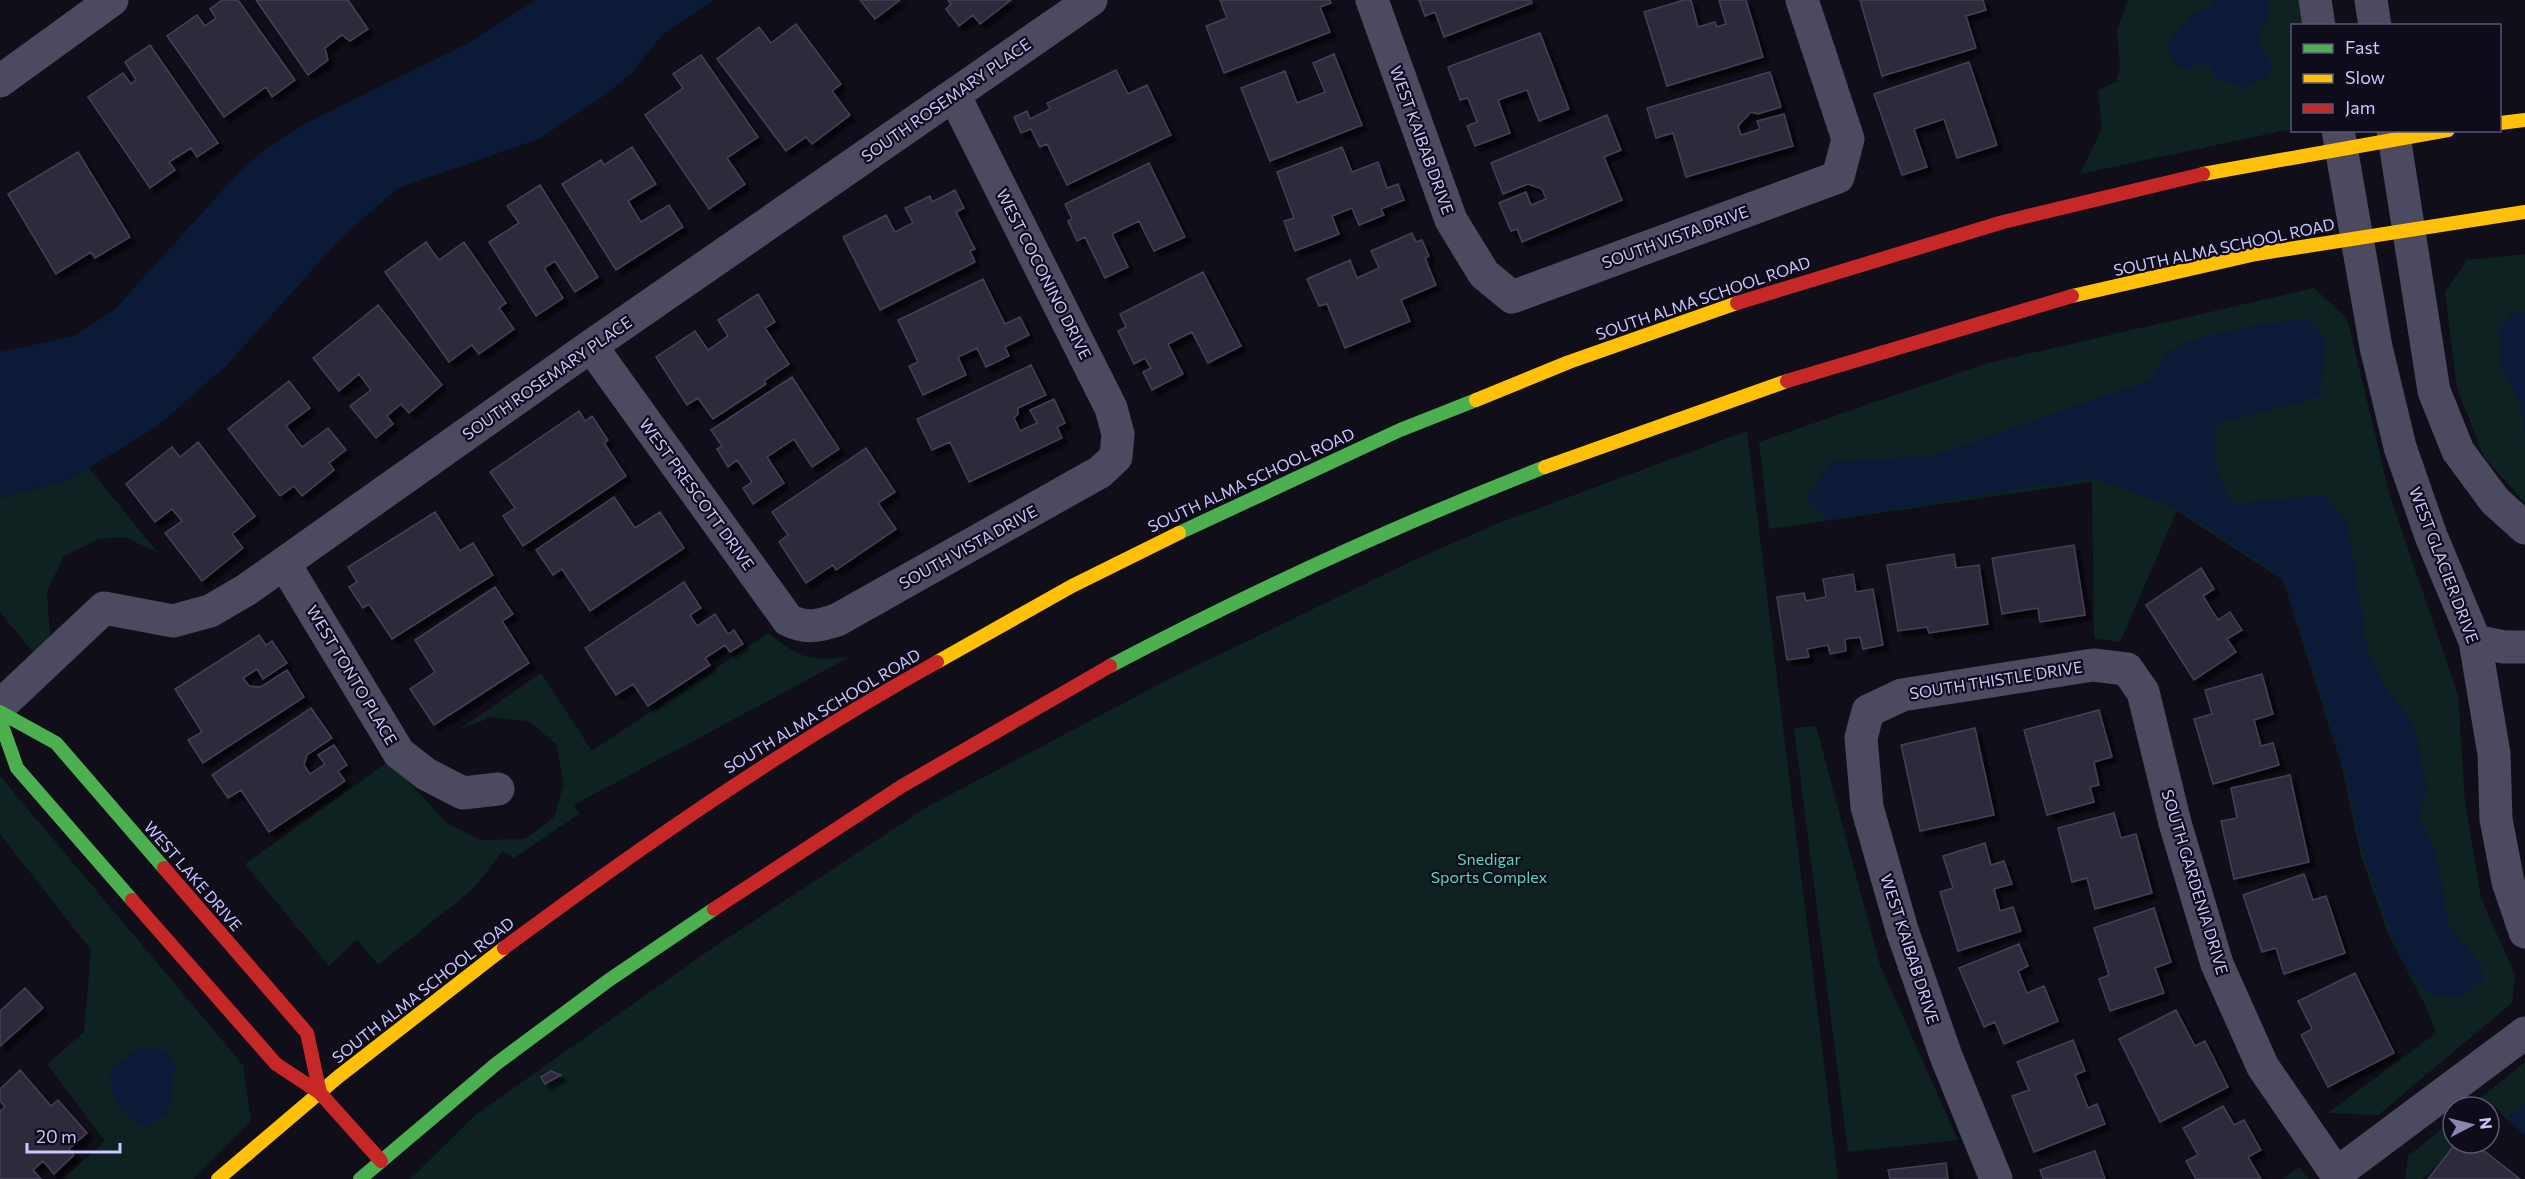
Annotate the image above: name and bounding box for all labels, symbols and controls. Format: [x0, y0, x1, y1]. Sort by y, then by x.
legend [2291, 24, 2501, 132]
street label: SOUTH ROSEMARY PLACE [857, 34, 1034, 165]
text: Fast [2345, 36, 2380, 58]
street label: WEST KAIBAB DRIVE [1387, 63, 1458, 217]
text: Slow [2345, 66, 2385, 88]
text: Jam [2345, 96, 2375, 118]
street label: WEST COCONINO DRIVE [993, 185, 1096, 362]
street label: SOUTH VISTA DRIVE [1599, 201, 1751, 272]
street label: SOUTH ALMA SCHOOL ROAD [2112, 214, 2336, 279]
street label: SOUTH ALMA SCHOOL ROAD [1593, 252, 1813, 343]
street label: SOUTH ROSEMARY PLACE [458, 312, 635, 443]
street label: WEST PRESCOTT DRIVE [636, 414, 759, 573]
street label: SOUTH ALMA SCHOOL ROAD [1145, 423, 1357, 536]
street label: WEST GLACIER DRIVE [2406, 484, 2483, 646]
street label: SOUTH VISTA DRIVE [896, 501, 1040, 592]
street label: WEST TONTO PLACE [303, 602, 402, 748]
street label: SOUTH ALMA SCHOOL ROAD [720, 644, 923, 777]
street label: SOUTH THISTLE DRIVE [1908, 656, 2084, 703]
street label: SOUTH GARDENIA DRIVE [2158, 787, 2233, 977]
street label: WEST LAKE DRIVE [141, 817, 246, 934]
park label: Snedigar Sports Complex [1431, 849, 1548, 886]
street label: WEST KAIBAB DRIVE [1877, 871, 1944, 1026]
street label: SOUTH ALMA SCHOOL ROAD [328, 913, 517, 1067]
north arrow [2441, 1095, 2501, 1155]
scale bar [27, 1116, 120, 1154]
text: N [2476, 1116, 2497, 1130]
text: 20 m [36, 1125, 77, 1147]

